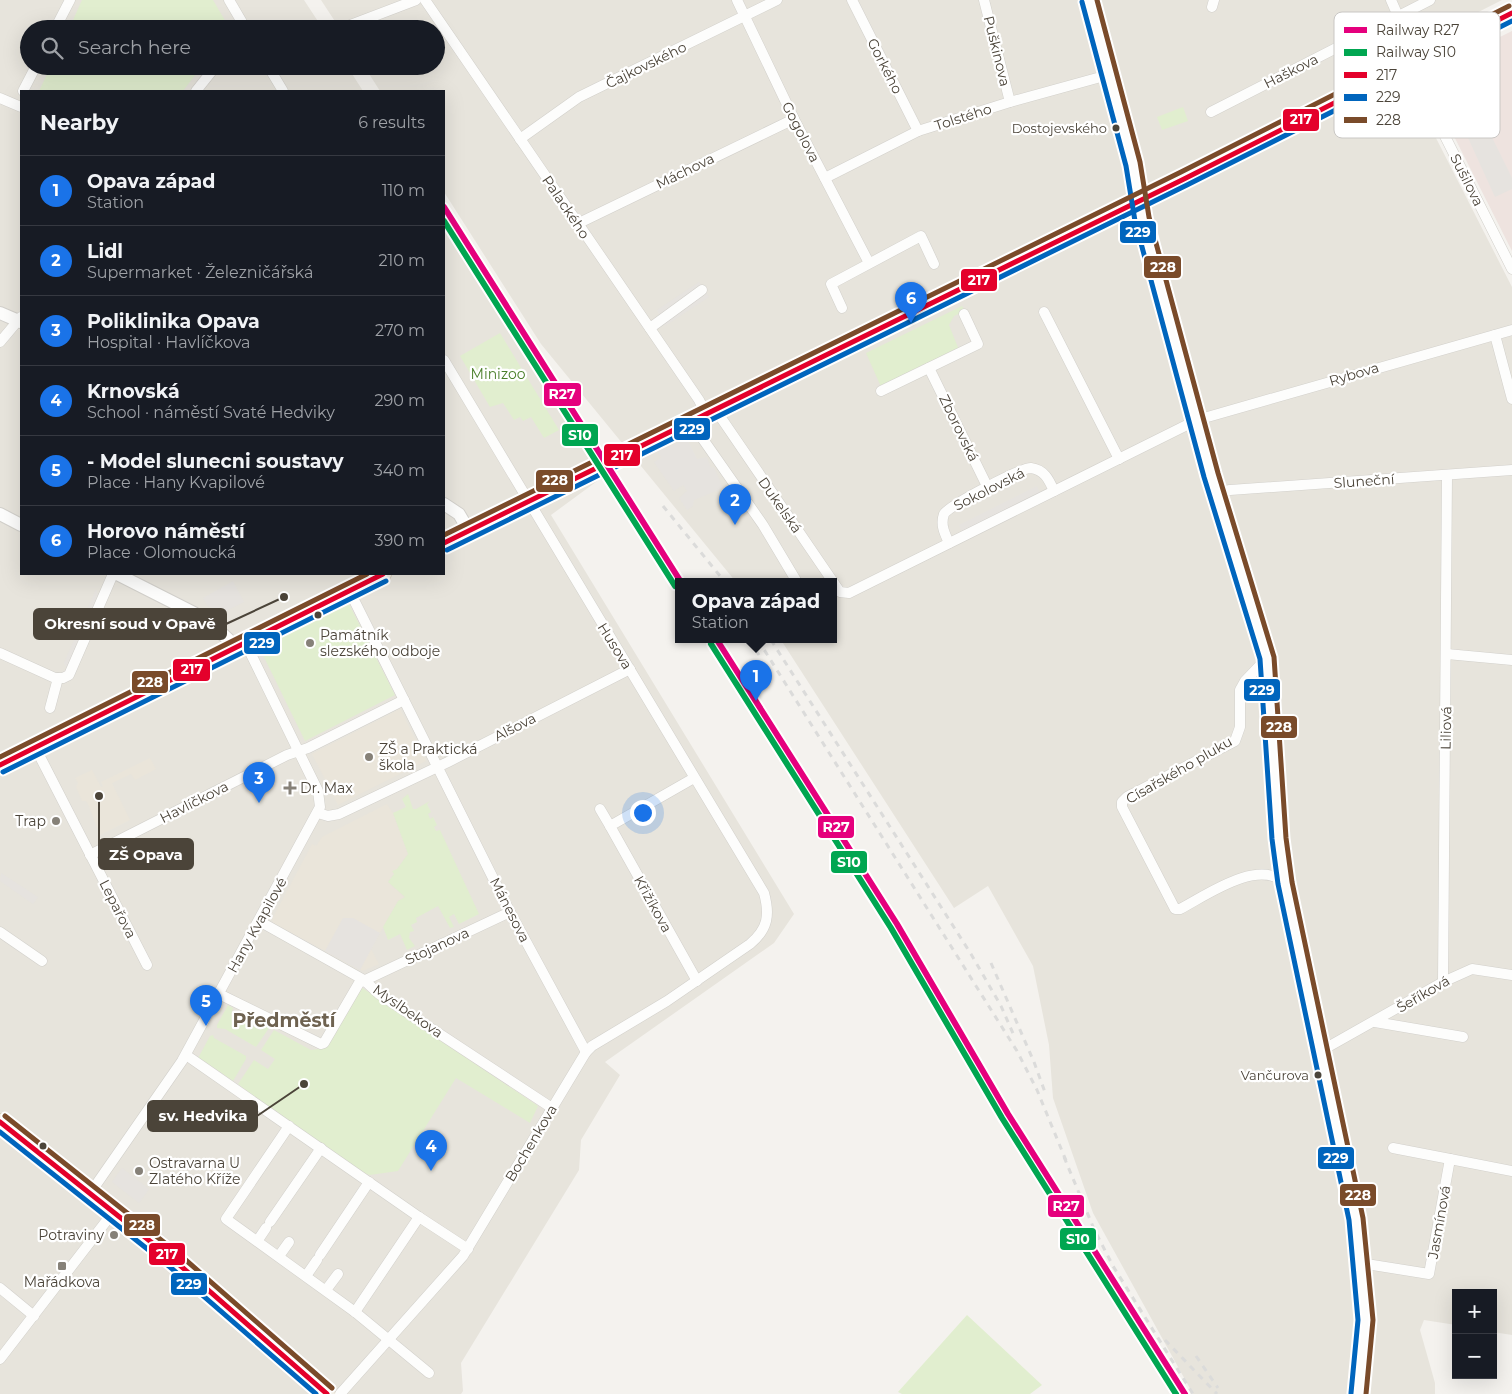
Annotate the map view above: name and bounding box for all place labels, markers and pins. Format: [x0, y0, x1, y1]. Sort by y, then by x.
place label: Dostojevského [1012, 120, 1107, 136]
marker: Dostojevského [1111, 123, 1121, 133]
pin: 6 [895, 282, 927, 323]
pin: 2 [719, 484, 751, 525]
callout: Okresní soud v Opavě [34, 609, 226, 639]
unlabelled marker [313, 610, 323, 620]
place label: Památník slezského odboje [320, 626, 440, 660]
marker: Památník slezského odboje [304, 637, 316, 649]
pin: 1 [740, 660, 772, 701]
place label: ZŠ a Praktická škola [379, 740, 477, 774]
marker: ZŠ a Praktická škola [363, 751, 375, 763]
pin: 3 [243, 762, 275, 803]
place label: Dr. Max [300, 779, 353, 797]
marker: Dr. Max [284, 782, 296, 794]
place label: Trap [15, 812, 46, 830]
marker: Trap [50, 815, 62, 827]
callout: ZŠ Opava [99, 839, 193, 869]
pin: 5 [190, 985, 222, 1026]
place label: Vančurova [1241, 1067, 1309, 1083]
marker: Vančurova [1313, 1070, 1323, 1080]
callout: sv. Hedvika [148, 1101, 257, 1131]
pin: 4 [415, 1130, 447, 1171]
unlabelled marker [38, 1141, 48, 1151]
place label: Ostravarna U Zlatého Kříže [149, 1154, 241, 1188]
marker: Ostravarna U Zlatého Kříže [133, 1165, 145, 1177]
place label: Potraviny [38, 1226, 104, 1244]
marker: Potraviny [108, 1229, 120, 1241]
marker: Mařádkova [56, 1260, 68, 1272]
place label: Mařádkova [24, 1273, 100, 1291]

